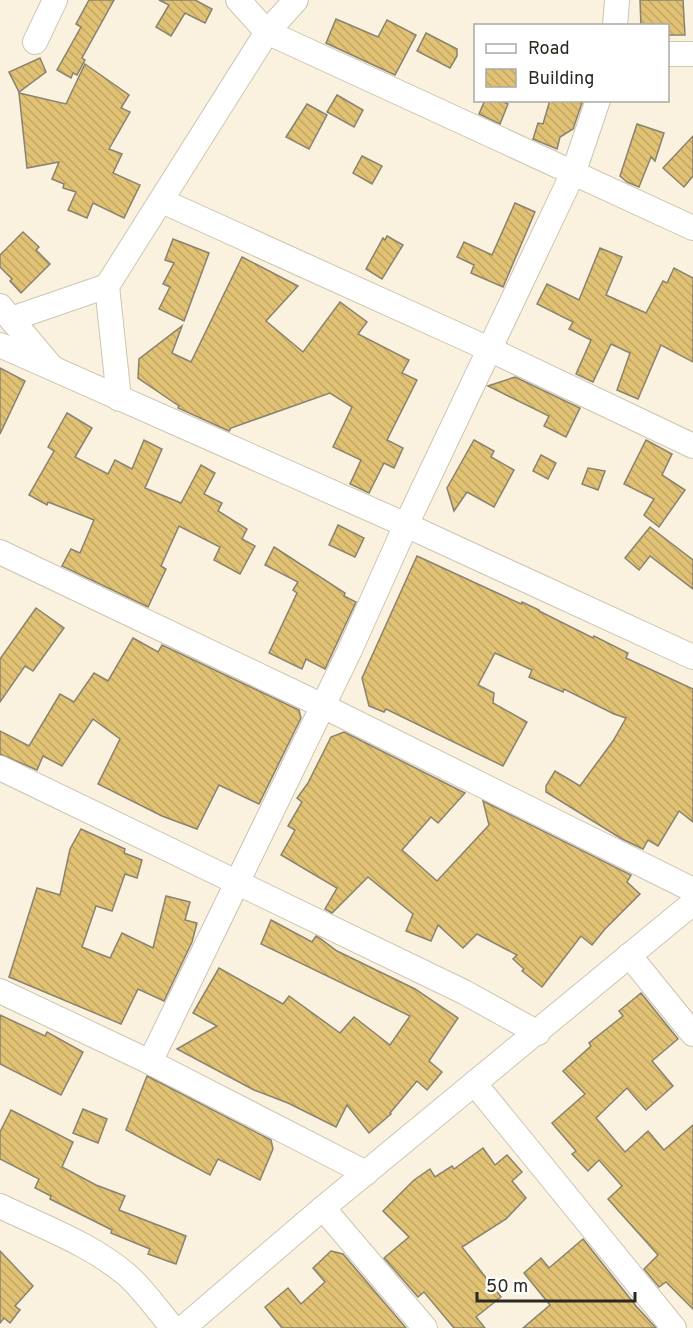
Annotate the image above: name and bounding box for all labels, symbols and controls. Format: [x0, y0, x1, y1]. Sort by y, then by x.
legend [474, 24, 669, 102]
text: Road [528, 38, 570, 61]
text: Building [528, 68, 594, 91]
scale bar [477, 1265, 634, 1303]
text: 50 m [486, 1276, 528, 1299]

